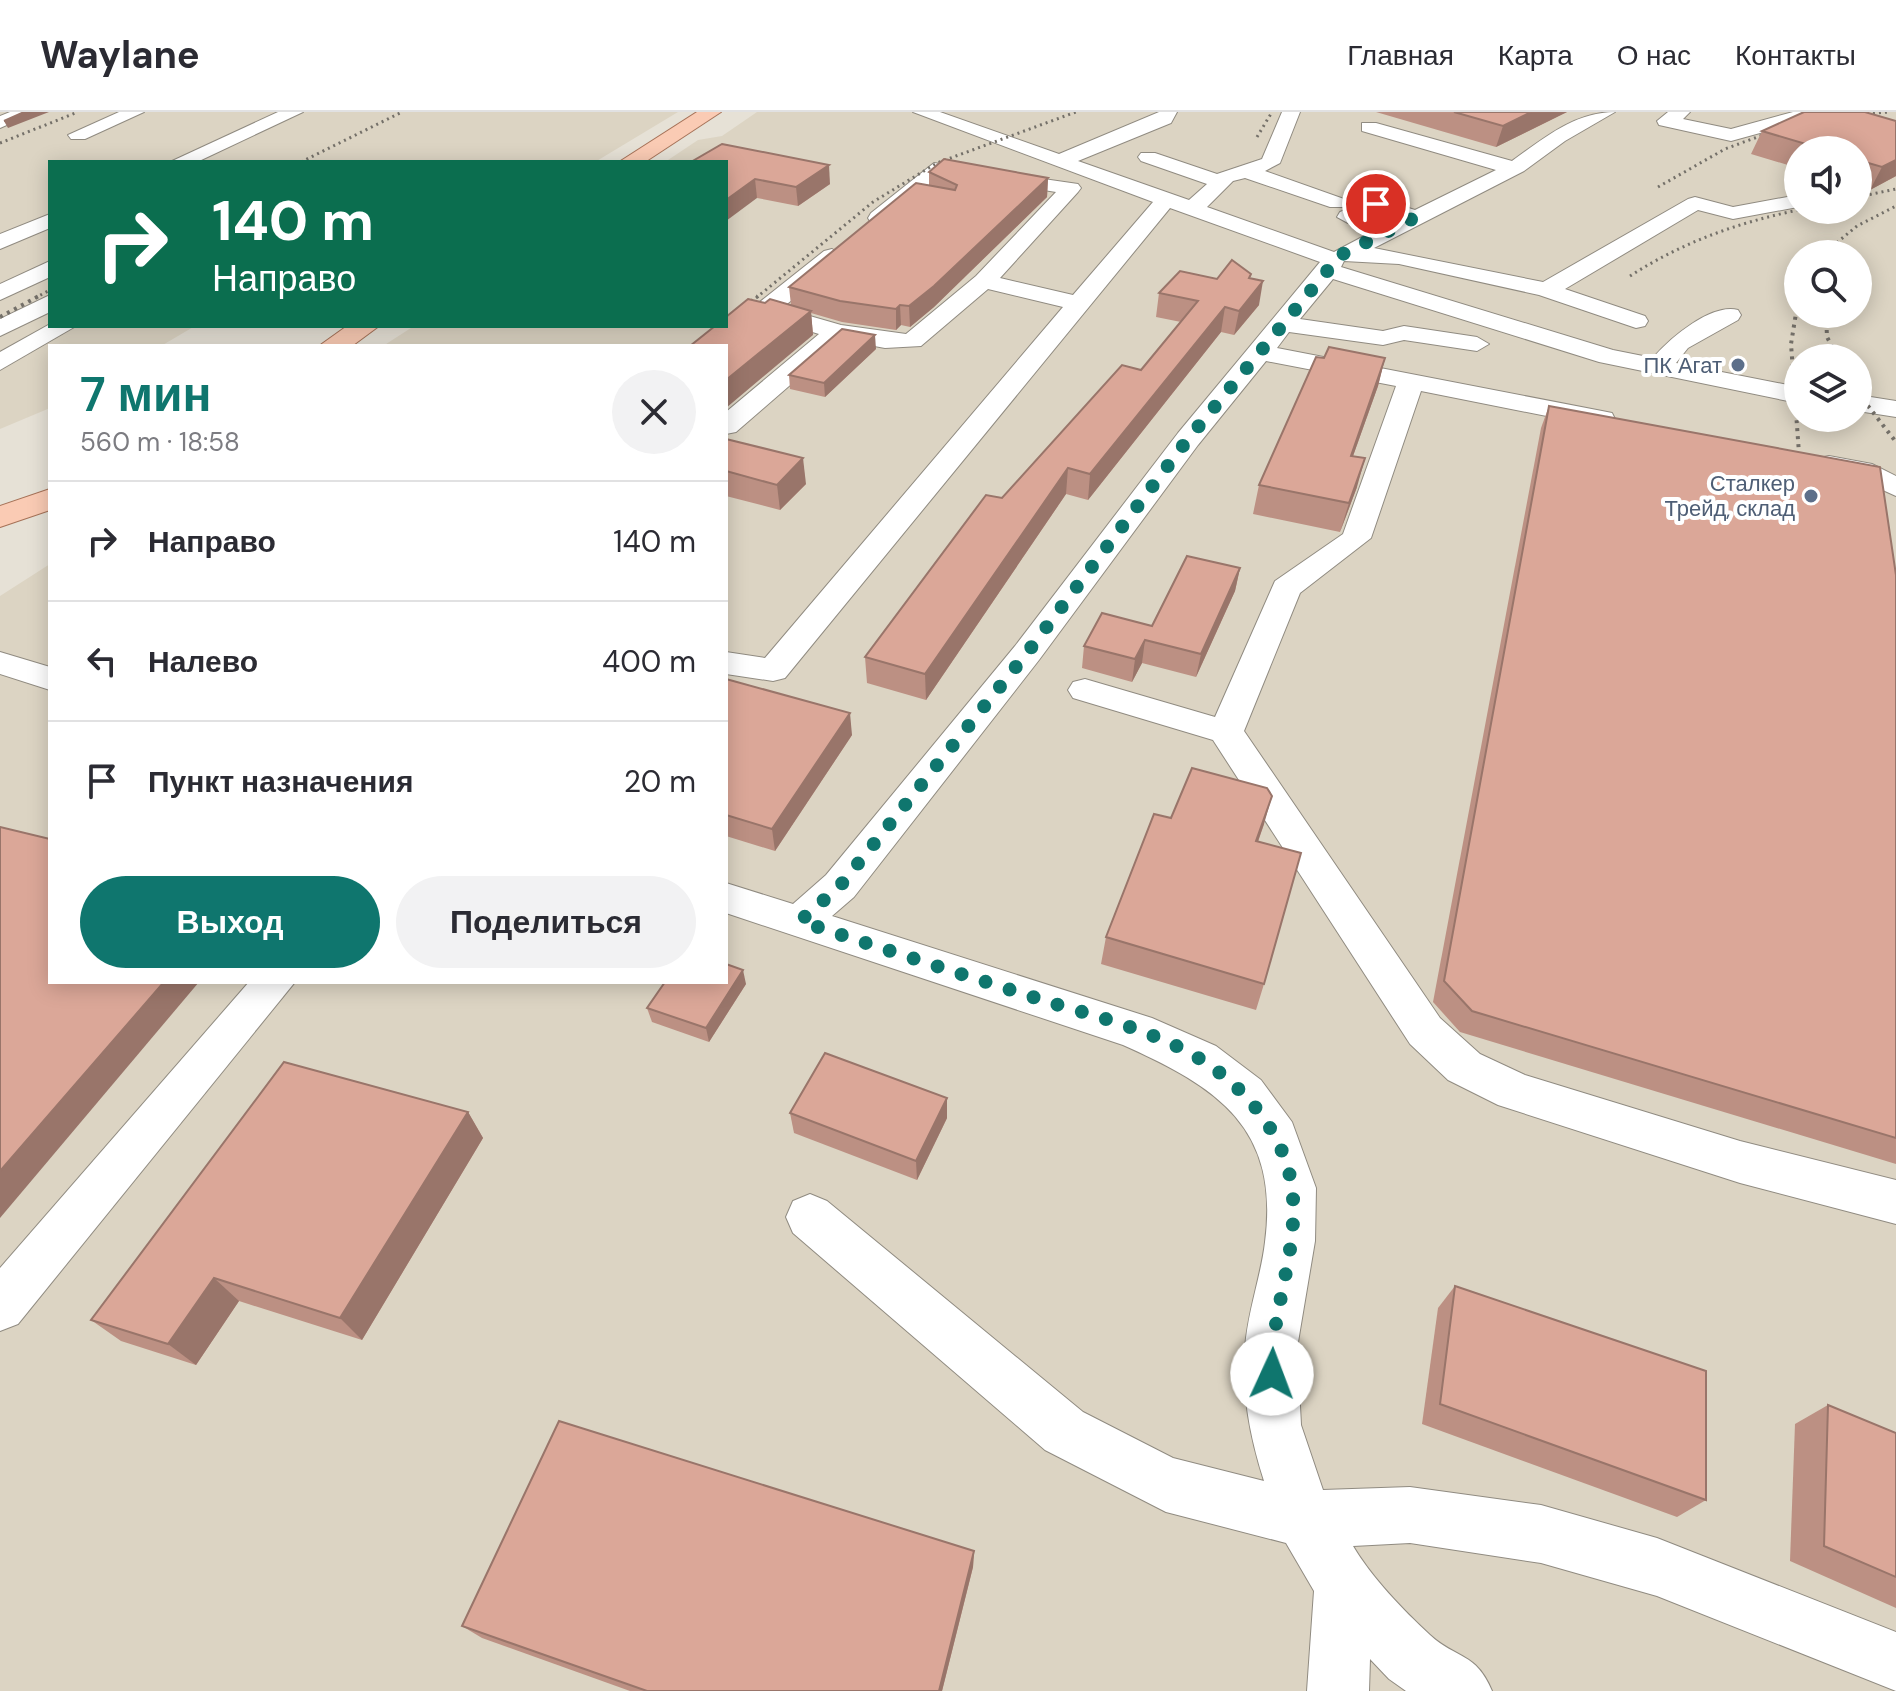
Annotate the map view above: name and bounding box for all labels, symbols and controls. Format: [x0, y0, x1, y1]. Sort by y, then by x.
text: Waylane [40, 30, 200, 80]
text: Главная [1347, 37, 1454, 74]
text: Карта [1498, 37, 1573, 74]
text: О нас [1617, 37, 1691, 74]
text: Контакты [1735, 37, 1856, 74]
map controls [1784, 136, 1872, 432]
button: sound [1784, 136, 1872, 224]
pin [1342, 170, 1410, 238]
icon: arrive [1354, 182, 1398, 226]
text: 140 m [212, 184, 374, 257]
icon: right [80, 192, 184, 296]
button: search [1784, 240, 1872, 328]
text: Направо [212, 255, 356, 302]
button: layers [1784, 344, 1872, 432]
place label: ПК Агат [1643, 351, 1722, 380]
marker: ПК Агат [1729, 356, 1747, 374]
text: 7 мин [80, 363, 211, 426]
button: close [612, 370, 696, 454]
text: 560 m · 18:58 [80, 425, 240, 459]
place label: Сталкер Трейд, склад [1665, 469, 1795, 523]
marker: Сталкер Трейд, склад [1802, 487, 1820, 505]
icon: right [80, 519, 124, 563]
text: Направо [148, 522, 276, 561]
text: 140 m [613, 522, 696, 561]
icon: left [80, 639, 124, 683]
text: Налево [148, 642, 258, 681]
text: 400 m [602, 642, 696, 681]
icon: arrive [80, 759, 124, 803]
text: Пункт назначения [148, 762, 413, 801]
text: 20 m [624, 762, 696, 801]
button: Выход [80, 876, 380, 968]
button: Поделиться [396, 876, 696, 968]
position arrow [1230, 1332, 1314, 1416]

